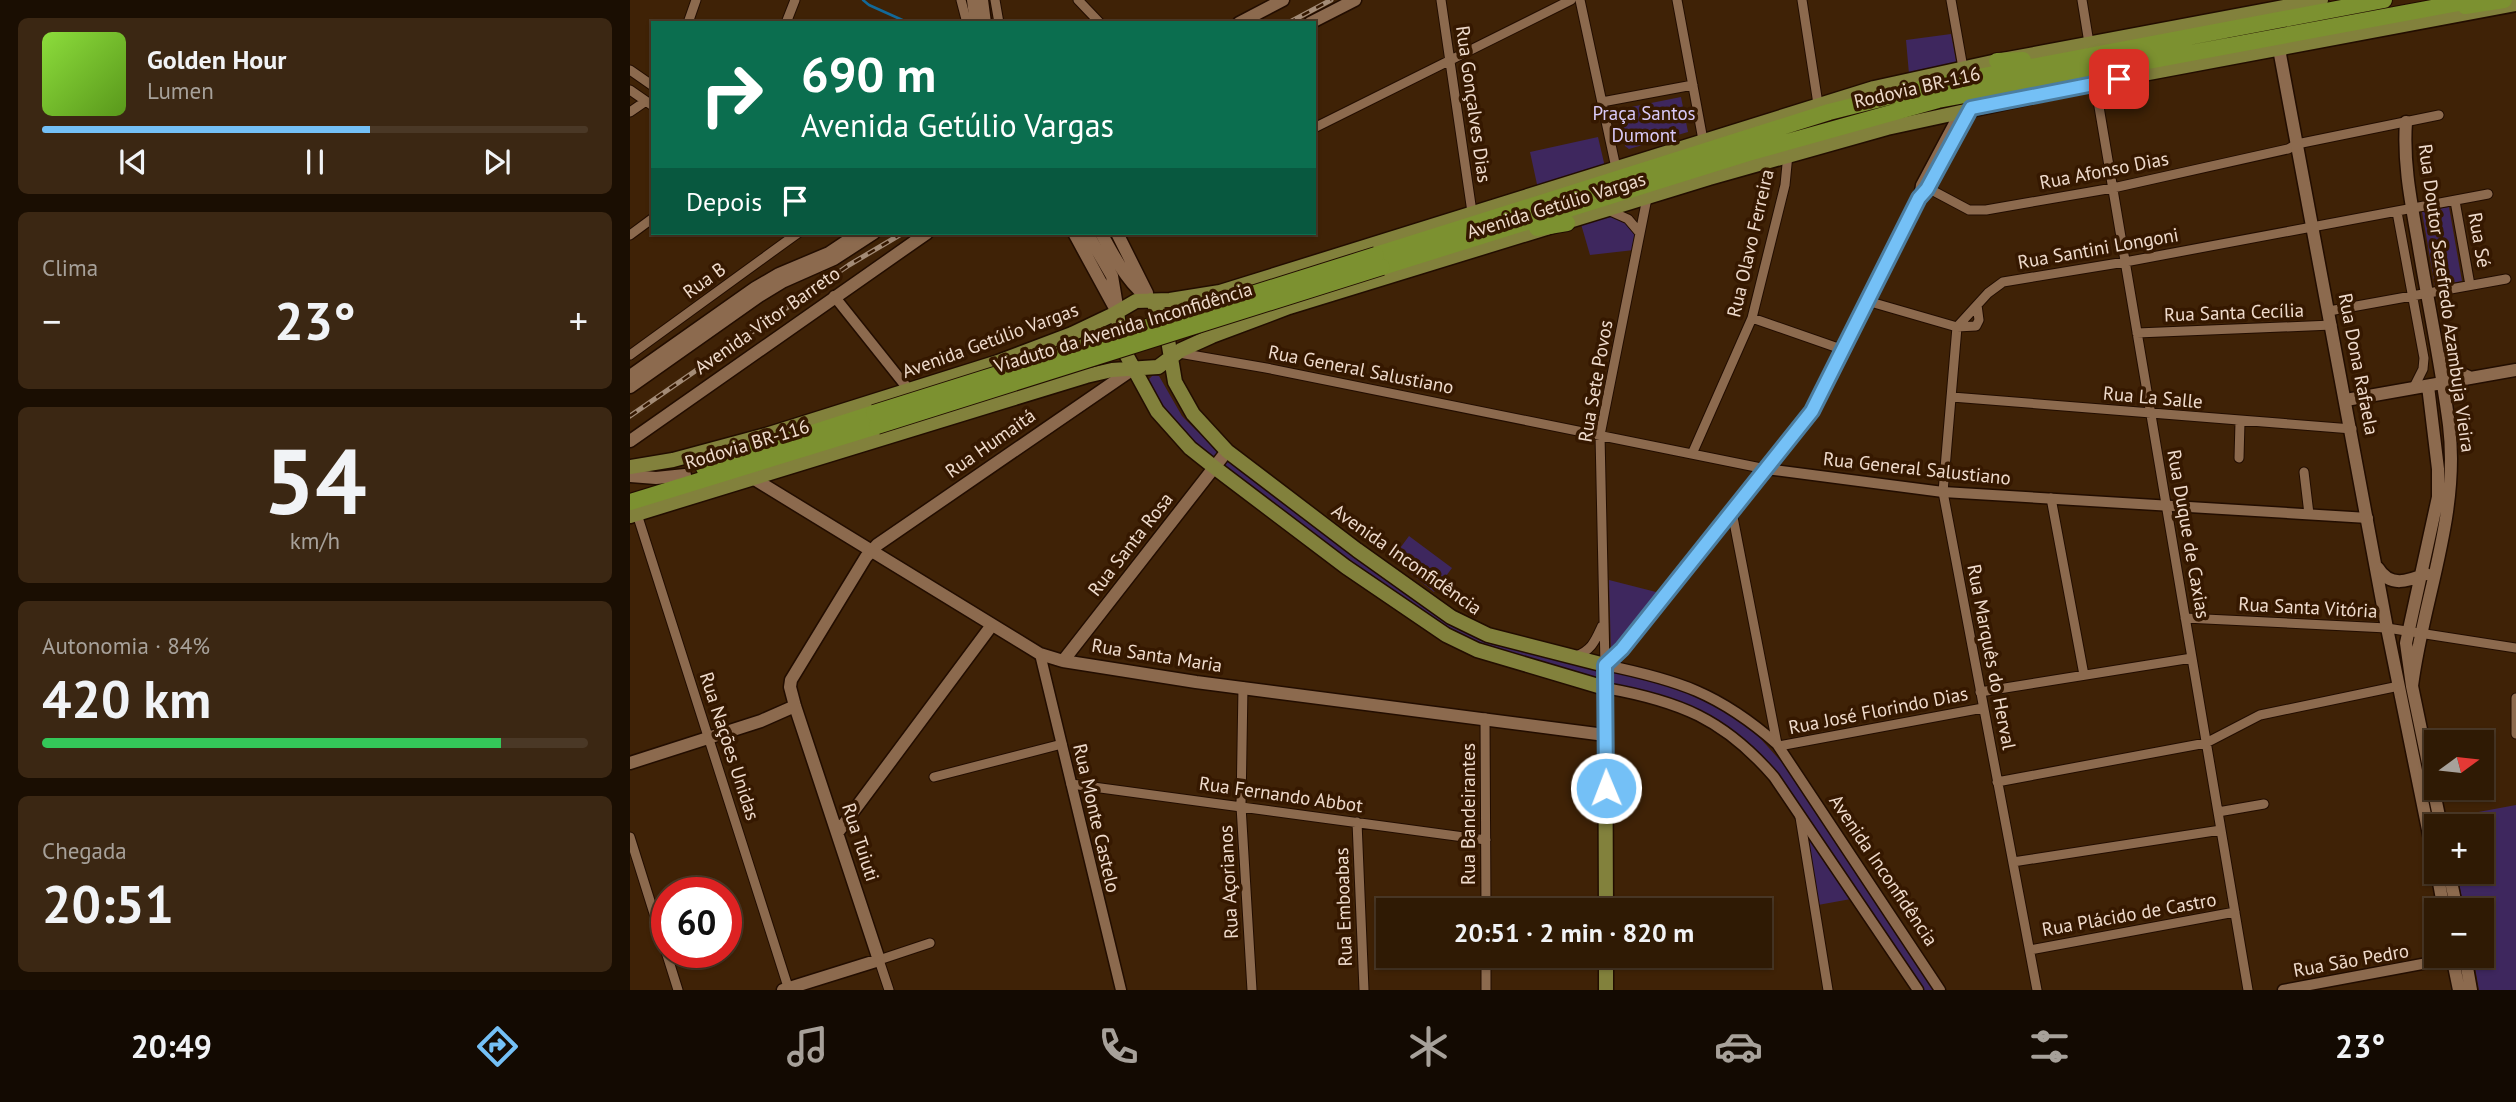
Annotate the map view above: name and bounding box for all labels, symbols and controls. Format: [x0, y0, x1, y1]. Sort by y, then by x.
street label: Rua Gonçalves Dias [1451, 24, 1497, 184]
text: 690 m [801, 42, 936, 106]
text: Golden Hour [147, 43, 286, 76]
icon: right [686, 49, 777, 140]
pin [2089, 49, 2149, 109]
icon: arrive [2100, 60, 2138, 98]
street label: Rodovia BR-116 [1851, 61, 1983, 113]
text: Lumen [147, 76, 214, 105]
park label: Praça Santos Dumont [1592, 101, 1696, 147]
text: Avenida Getúlio Vargas [801, 104, 1114, 146]
street label: Rua Doutor Sezefredo Azambuja Vieira [2413, 142, 2481, 454]
icon: previous [114, 143, 152, 181]
icon: pause [296, 143, 334, 181]
icon: next [478, 143, 516, 181]
street label: Rua Afonso Dias [2037, 146, 2171, 194]
street label: Avenida Getúlio Vargas [1464, 166, 1648, 244]
street label: Rua Olavo Ferreira [1721, 167, 1779, 319]
icon: arrive [776, 182, 814, 220]
text: Depois [686, 185, 762, 218]
street label: Rua Sé [2463, 211, 2497, 269]
street label: Rua Santini Longoni [2016, 222, 2180, 274]
text: Clima [42, 253, 98, 282]
street label: Rua B [678, 256, 730, 304]
street label: Avenida Vitor Barreto [690, 261, 844, 379]
street label: Viaduto da Avenida Inconfidência [990, 276, 1255, 378]
text: 23° [274, 287, 356, 354]
street label: Rua Dona Rafaela [2333, 291, 2385, 437]
text: − [42, 296, 61, 345]
text: + [569, 296, 588, 345]
street label: Avenida Getúlio Vargas [899, 297, 1081, 383]
street label: Rua Santa Cecília [2164, 298, 2304, 326]
street label: Rua Sete Povos [1572, 318, 1618, 444]
street label: Rua General Salustiano [1266, 339, 1456, 399]
street label: Rua La Salle [2102, 381, 2204, 413]
street label: Rua Humaitá [940, 403, 1040, 483]
street label: Rodovia BR-116 [682, 414, 812, 474]
text: 54 [263, 421, 367, 539]
street label: Rua General Salustiano [1822, 446, 2012, 490]
street label: Rua Duque de Caxias [2162, 448, 2216, 620]
street label: Rua Santa Rosa [1082, 487, 1178, 601]
street label: Avenida Inconfidência [1327, 498, 1487, 620]
text: km/h [290, 526, 340, 555]
street label: Rua Marquês do Herval [1962, 562, 2022, 752]
street label: Rua Santa Vitória [2238, 591, 2378, 623]
text: Autonomia · 84% [42, 631, 210, 660]
street label: Rua Santa Maria [1090, 633, 1224, 677]
text: 420 km [42, 665, 211, 732]
street label: Rua Nações Unidas [695, 669, 765, 823]
street label: Rua José Florindo Dias [1786, 681, 1970, 739]
north arrow [2424, 730, 2494, 800]
map controls [2424, 730, 2494, 968]
street label: Rua Monte Castelo [1068, 741, 1126, 895]
street label: Rua Bandeirantes [1456, 743, 1480, 885]
position arrow [1569, 751, 1643, 825]
street label: Rua Fernando Abbot [1198, 771, 1365, 817]
street label: Avenida Inconfidência [1824, 790, 1944, 950]
street label: Rua Tuiuti [837, 800, 885, 884]
button: + [2424, 814, 2494, 884]
street label: Rua Açorianos [1213, 824, 1243, 940]
text: Chegada [42, 836, 127, 865]
street label: Rua Emboabas [1329, 847, 1357, 967]
text: 20:51 [42, 870, 174, 937]
speed limit sign: 60 [651, 877, 742, 968]
street label: Rua Plácido de Castro [2040, 887, 2218, 941]
button: − [2424, 898, 2494, 968]
text: 20:51 · 2 min · 820 m [1454, 916, 1694, 949]
street label: Rua São Pedro [2291, 938, 2411, 982]
icon: directions [473, 1022, 522, 1071]
icon: music [783, 1022, 832, 1071]
icon: phone [1094, 1022, 1143, 1071]
icon: climate [1404, 1022, 1453, 1071]
icon: car [1714, 1022, 1763, 1071]
icon: filters [2025, 1022, 2074, 1071]
text: 20:49 [131, 1025, 212, 1067]
text: 23° [2335, 1025, 2385, 1067]

